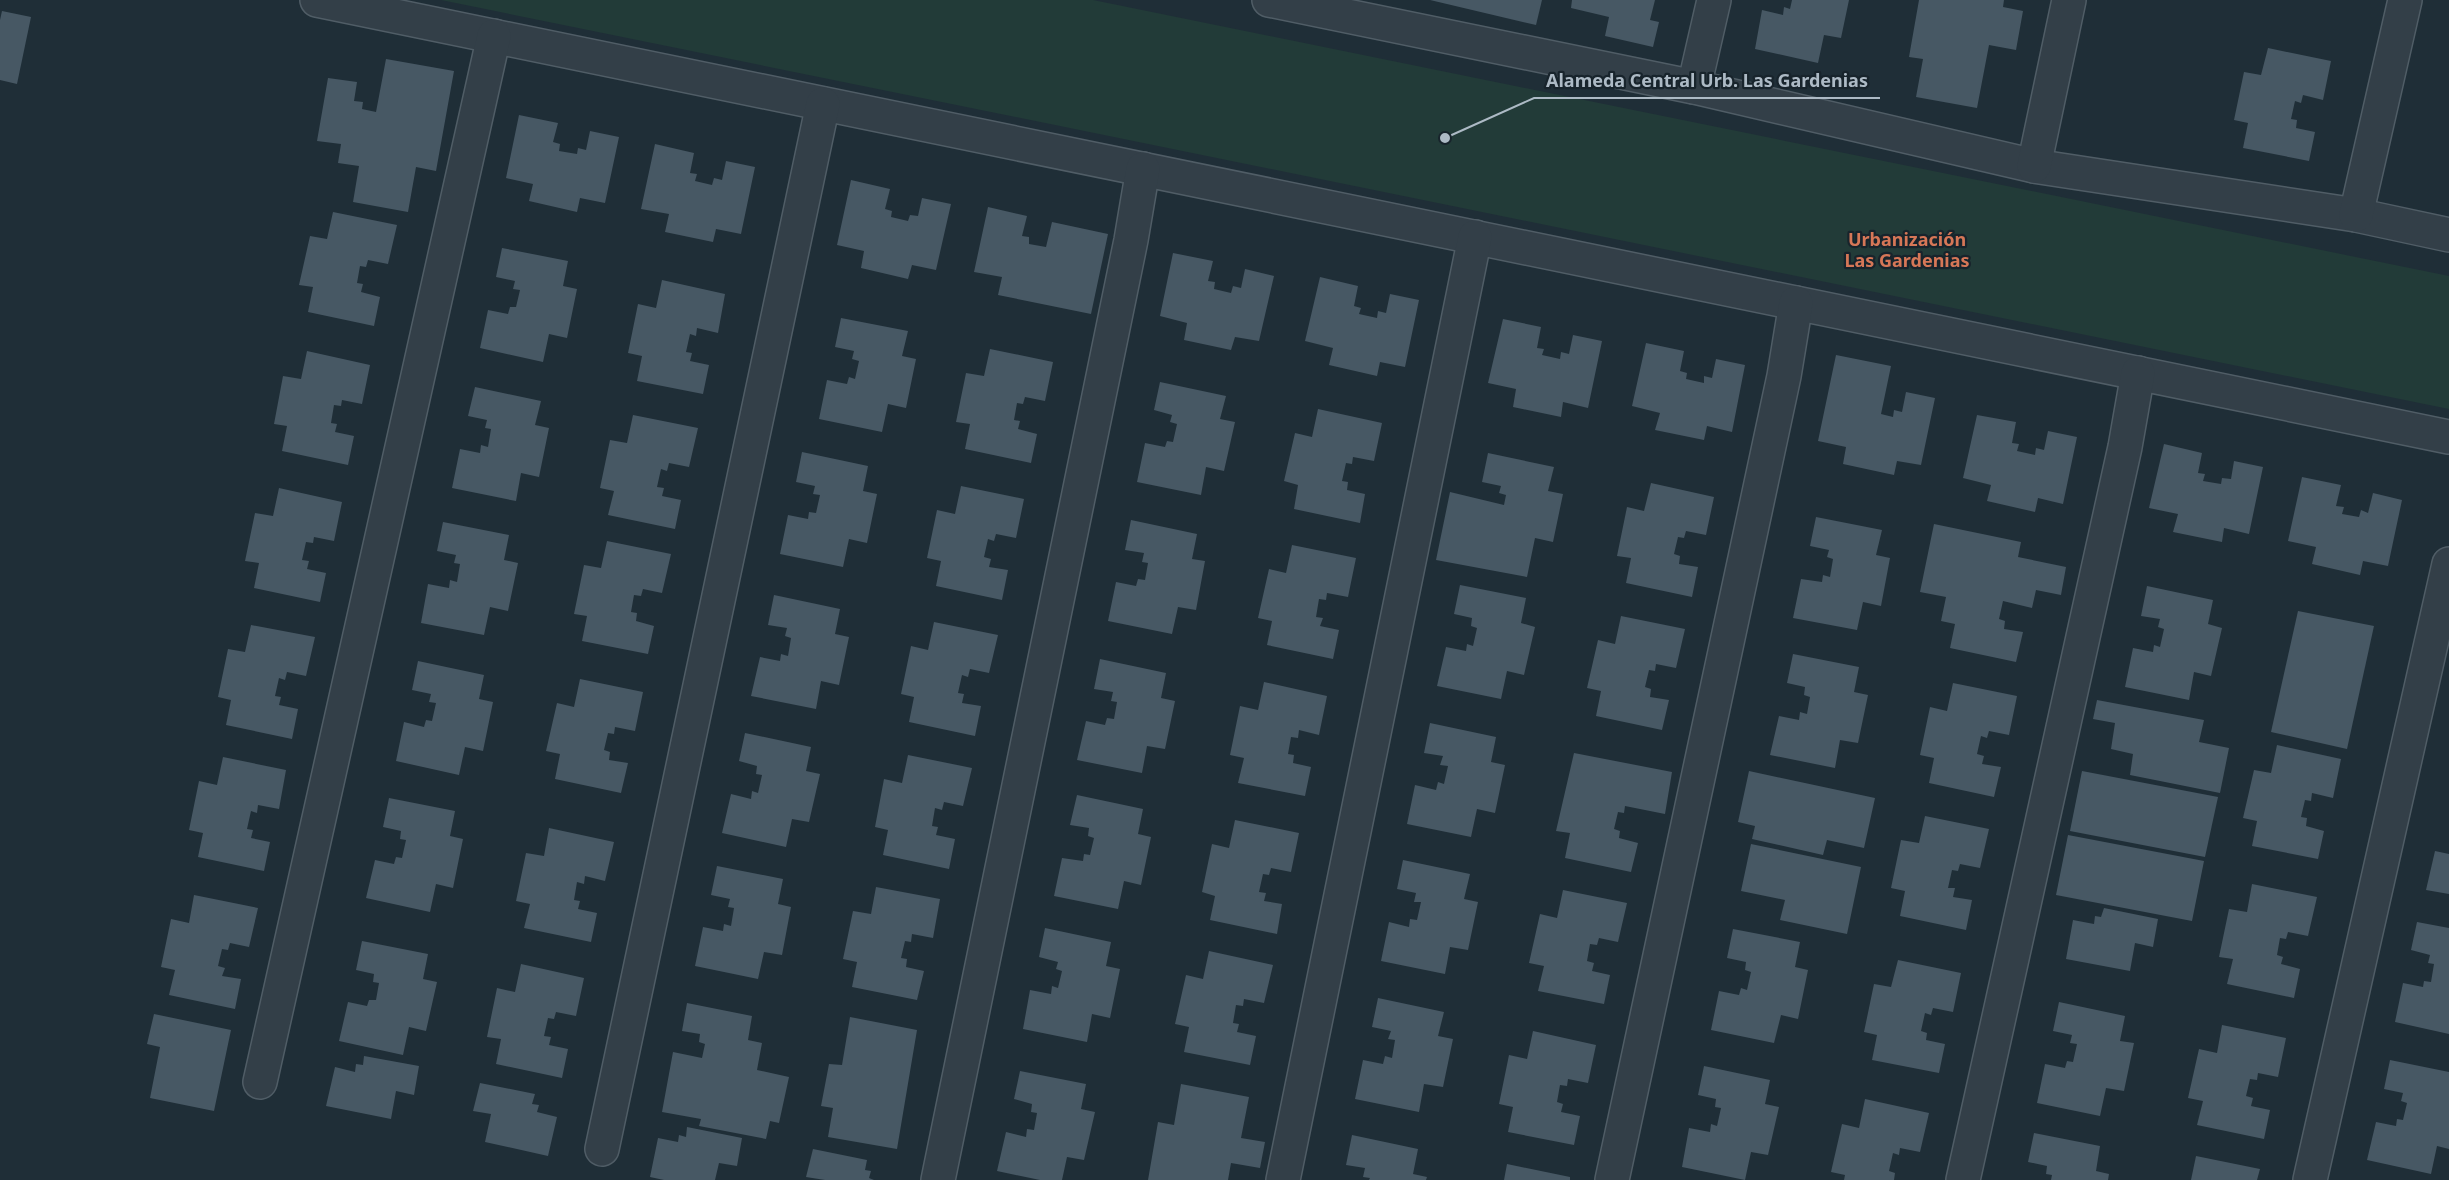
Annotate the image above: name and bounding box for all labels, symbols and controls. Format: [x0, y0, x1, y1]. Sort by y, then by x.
callout: Alameda Central Urb. Las Gardenias [1534, 62, 1880, 98]
text: Alameda Central Urb. Las Gardenias [1546, 68, 1868, 92]
district label: Urbanización Las Gardenias [1844, 227, 1970, 272]

